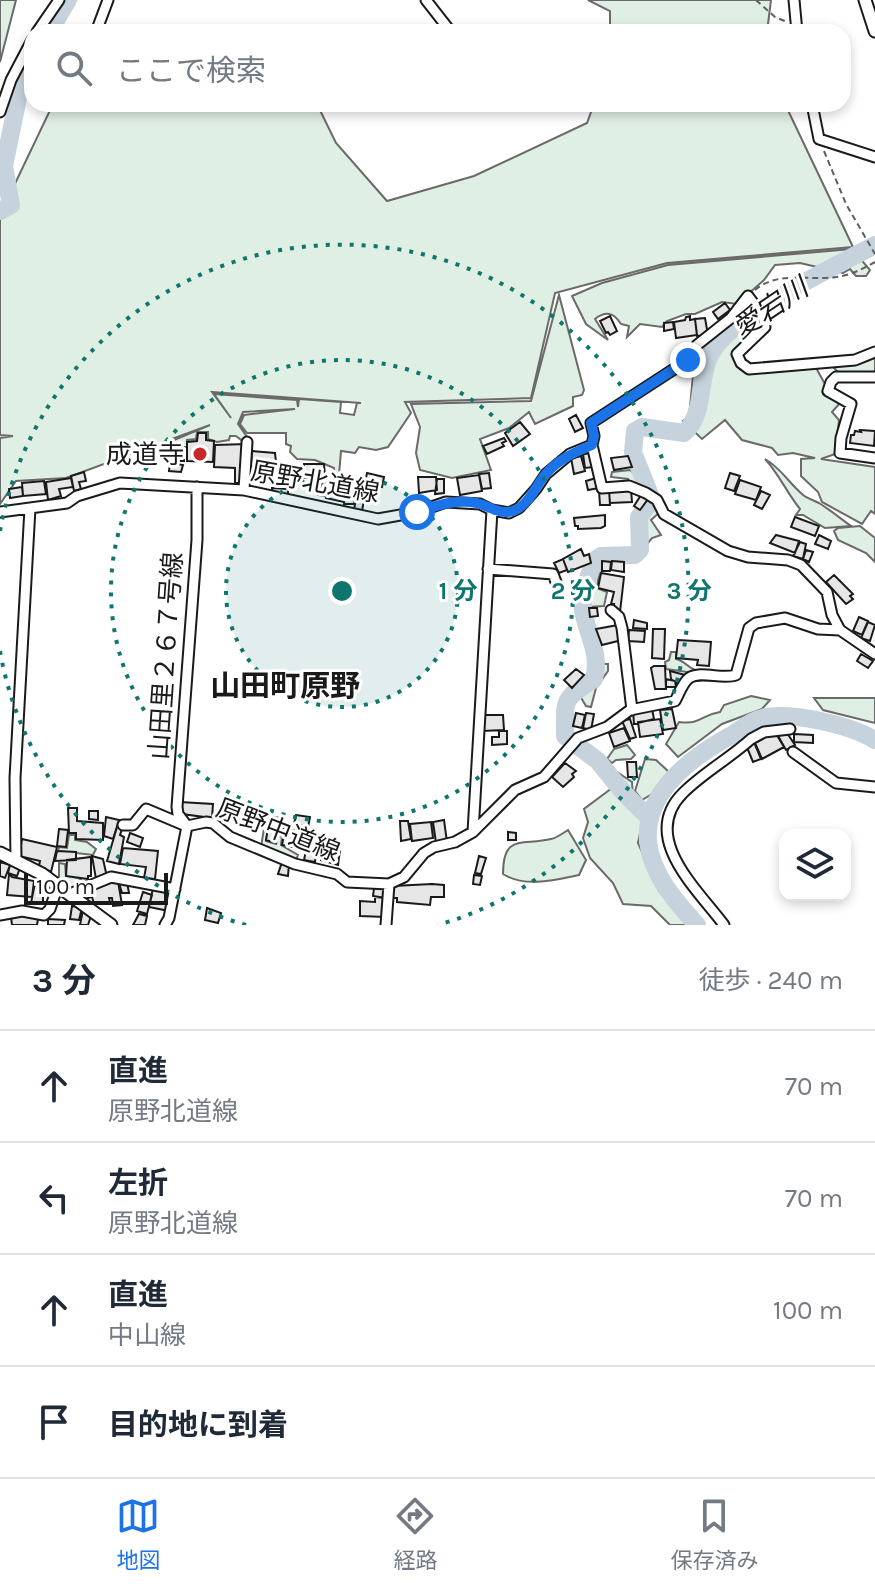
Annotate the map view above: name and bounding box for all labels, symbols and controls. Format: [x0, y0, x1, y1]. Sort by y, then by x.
search box [24, 24, 851, 112]
icon: search [52, 46, 96, 90]
text: ここで検索 [116, 53, 266, 89]
water label: 愛宕川 [726, 269, 817, 345]
route end [670, 342, 706, 378]
place label: 成道寺 [106, 439, 184, 470]
marker: 成道寺 [191, 445, 209, 463]
street label: 原野北道線 [248, 455, 382, 509]
route start [399, 494, 435, 530]
street label: 山田里２６７号線 [143, 551, 189, 761]
centre of rings [328, 577, 356, 605]
text: 1 分 [439, 577, 477, 605]
text: 2 分 [551, 577, 595, 605]
text: 3 分 [666, 577, 712, 605]
district label: 山田町原野 [210, 668, 360, 704]
street label: 原野中道線 [212, 792, 344, 868]
map controls [779, 829, 851, 901]
button: layers [779, 829, 851, 901]
scale bar [24, 869, 168, 905]
text: 100 m [36, 874, 95, 900]
text: 3 分 [32, 961, 96, 1001]
text: 徒歩 · 240 m [698, 965, 843, 996]
text: 直進 [108, 1053, 168, 1089]
icon: ahead [32, 1064, 76, 1108]
text: 70 m [785, 1071, 843, 1102]
text: 原野北道線 [108, 1096, 238, 1127]
text: 左折 [108, 1165, 168, 1201]
icon: left [32, 1176, 76, 1220]
text: 70 m [785, 1183, 843, 1214]
text: 原野北道線 [108, 1208, 238, 1239]
text: 直進 [108, 1277, 168, 1313]
icon: ahead [32, 1288, 76, 1332]
text: 100 m [773, 1295, 843, 1326]
text: 中山線 [108, 1320, 186, 1351]
icon: arrive [32, 1400, 76, 1444]
text: 目的地に到着 [108, 1407, 288, 1443]
tab: 地図 [116, 1494, 161, 1574]
tab: 経路 [393, 1494, 438, 1574]
tab: 保存済み [670, 1494, 759, 1574]

